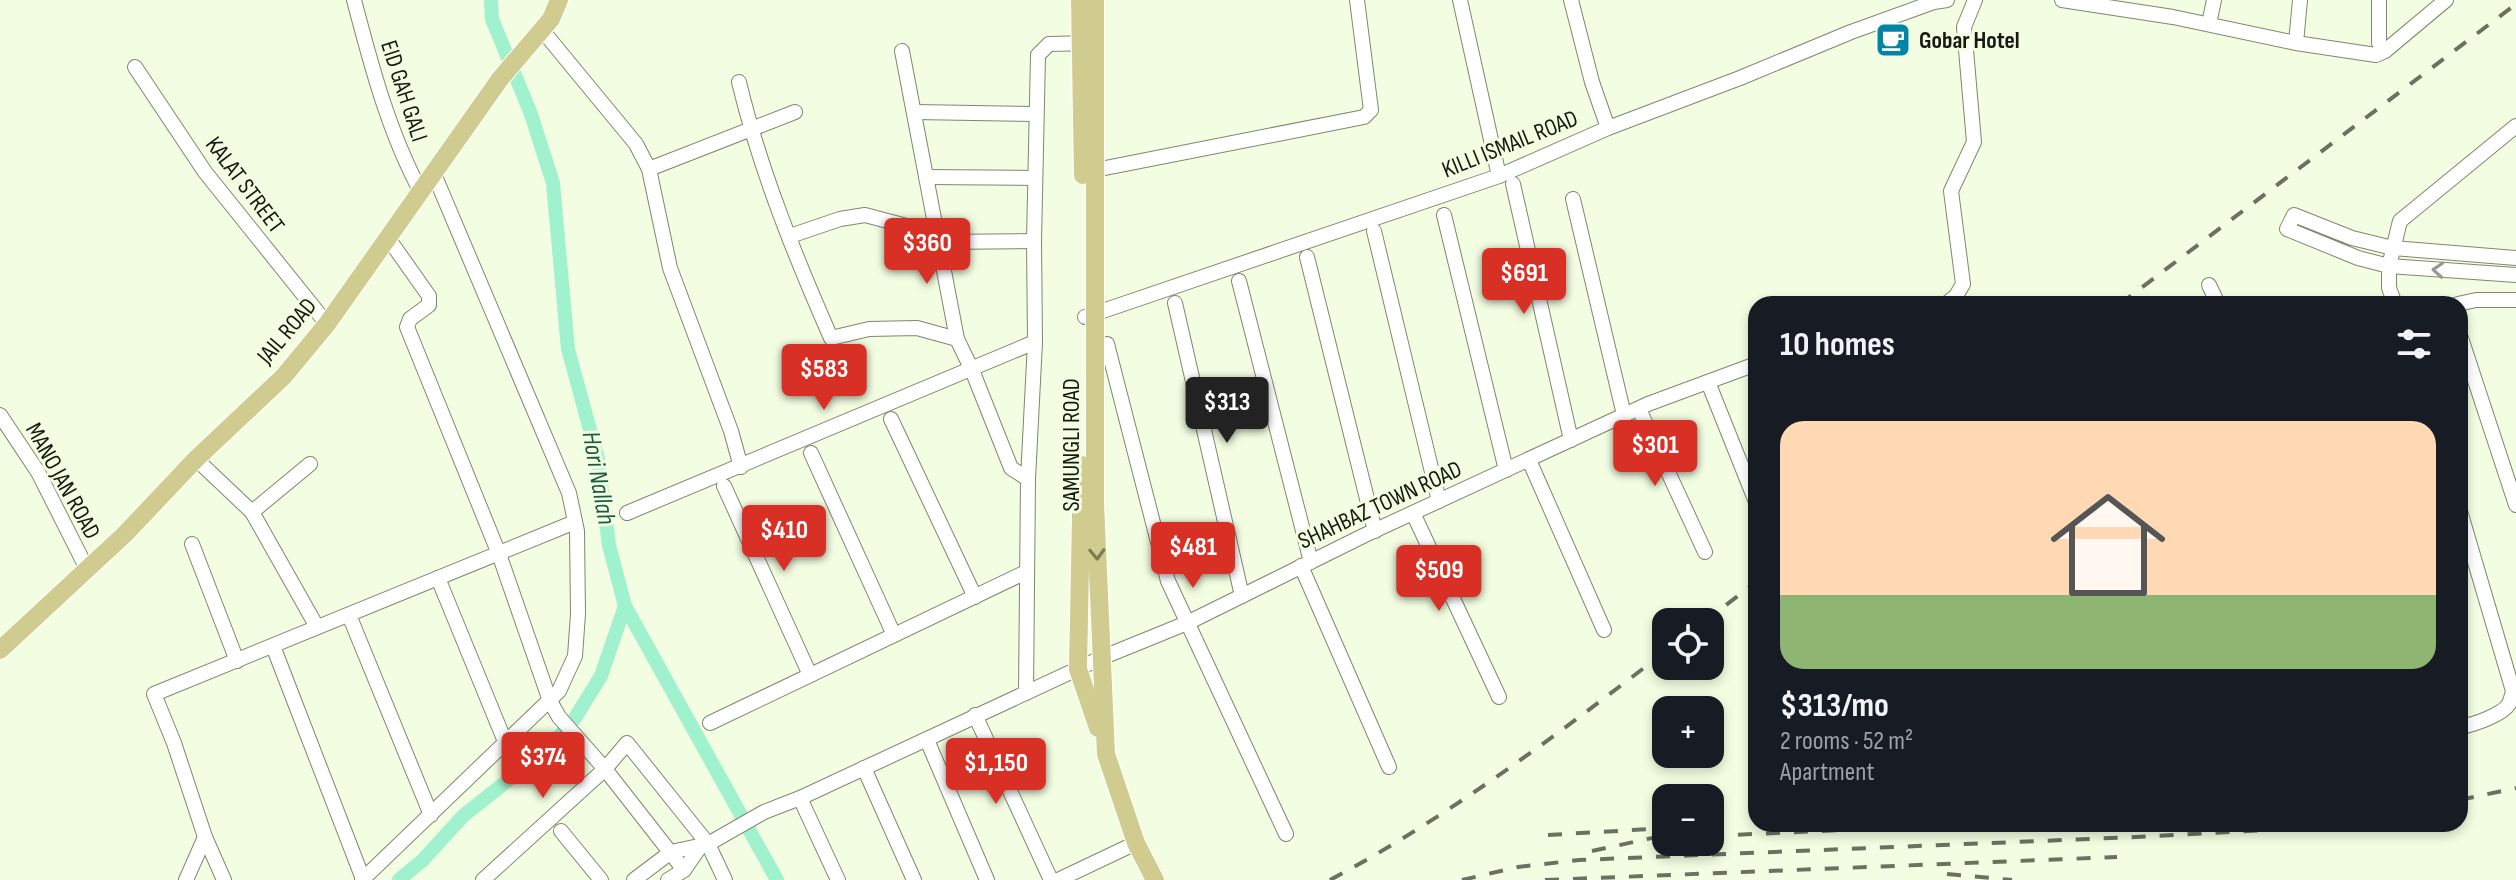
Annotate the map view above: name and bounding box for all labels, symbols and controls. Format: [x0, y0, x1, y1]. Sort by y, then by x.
cafe icon: Gobar Hotel [1874, 21, 1912, 59]
place label: Gobar Hotel [1919, 26, 2020, 55]
street label: EID GAH GALI [374, 37, 434, 145]
street label: KILLI ISMAIL ROAD [1438, 104, 1582, 184]
street label: KALAT STREET [199, 131, 291, 239]
pin: $360 [880, 218, 974, 286]
text: $360 [902, 228, 952, 259]
pin: $691 [1477, 248, 1571, 316]
text: $691 [1500, 258, 1548, 289]
one-way arrow [2431, 262, 2444, 279]
street label: JAIL ROAD [250, 292, 323, 371]
icon: filters [2392, 322, 2436, 366]
text: 10 homes [1780, 324, 1895, 365]
pin: $583 [777, 344, 871, 412]
text: $583 [800, 354, 848, 385]
pin: $313 [1180, 377, 1274, 445]
street label: SAMUNGLI ROAD [1057, 378, 1086, 512]
text: $313 [1204, 387, 1250, 418]
street label: MANO JAN ROAD [19, 418, 107, 544]
pin: $301 [1608, 420, 1702, 488]
water label: Hori Nallah [575, 429, 621, 527]
text: $301 [1631, 430, 1679, 461]
street label: SHAHBAZ TOWN ROAD [1293, 454, 1467, 556]
icon: home [2036, 473, 2180, 617]
pin: $410 [737, 505, 831, 573]
text: $410 [760, 515, 808, 546]
pin: $481 [1146, 522, 1240, 590]
text: $481 [1169, 532, 1217, 563]
pin: $509 [1392, 545, 1486, 613]
one-way arrow [1088, 548, 1105, 561]
text: $509 [1414, 555, 1464, 586]
map controls [1652, 608, 1724, 856]
button: locate [1652, 608, 1724, 680]
text: $313/mo [1780, 685, 1889, 726]
button: + [1652, 696, 1724, 768]
text: 2 rooms · 52 m² [1780, 726, 1913, 757]
pin: $374 [496, 732, 590, 800]
pin: $1,150 [931, 738, 1061, 806]
text: $374 [520, 742, 566, 773]
text: $1,150 [964, 748, 1028, 779]
text: Apartment [1780, 757, 1874, 788]
button: − [1652, 784, 1724, 856]

